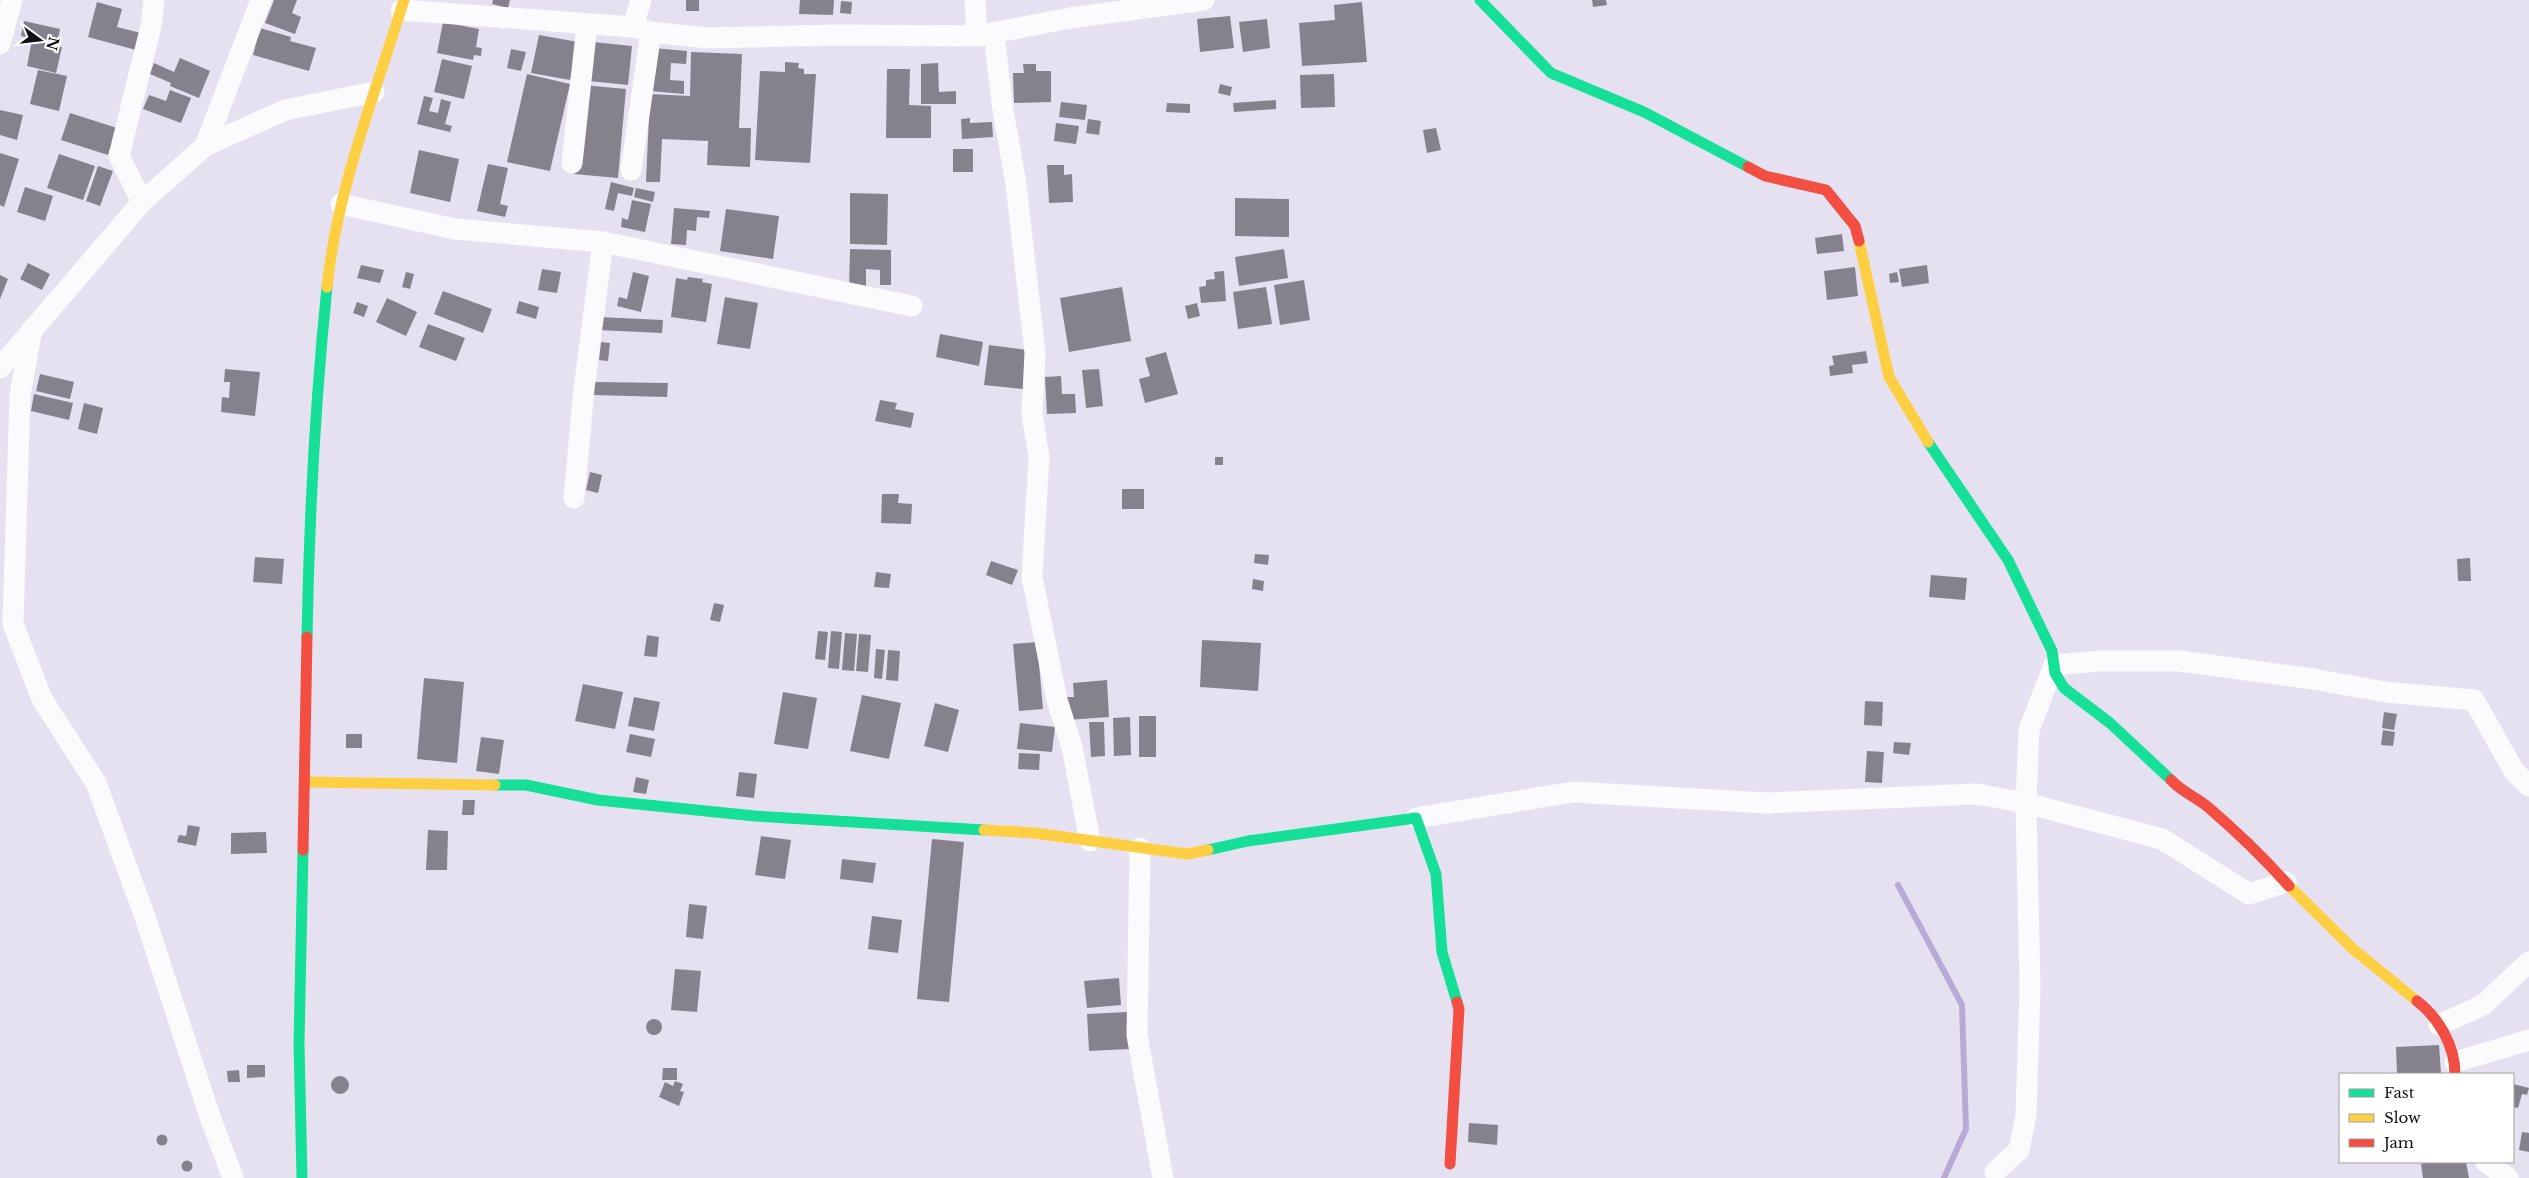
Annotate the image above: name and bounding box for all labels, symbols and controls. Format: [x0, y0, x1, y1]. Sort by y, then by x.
north arrow [15, 15, 65, 65]
text: N [42, 35, 63, 52]
legend [2339, 1073, 2514, 1163]
text: Fast [2384, 1083, 2415, 1102]
text: Slow [2384, 1108, 2421, 1127]
text: Jam [2382, 1133, 2414, 1152]

